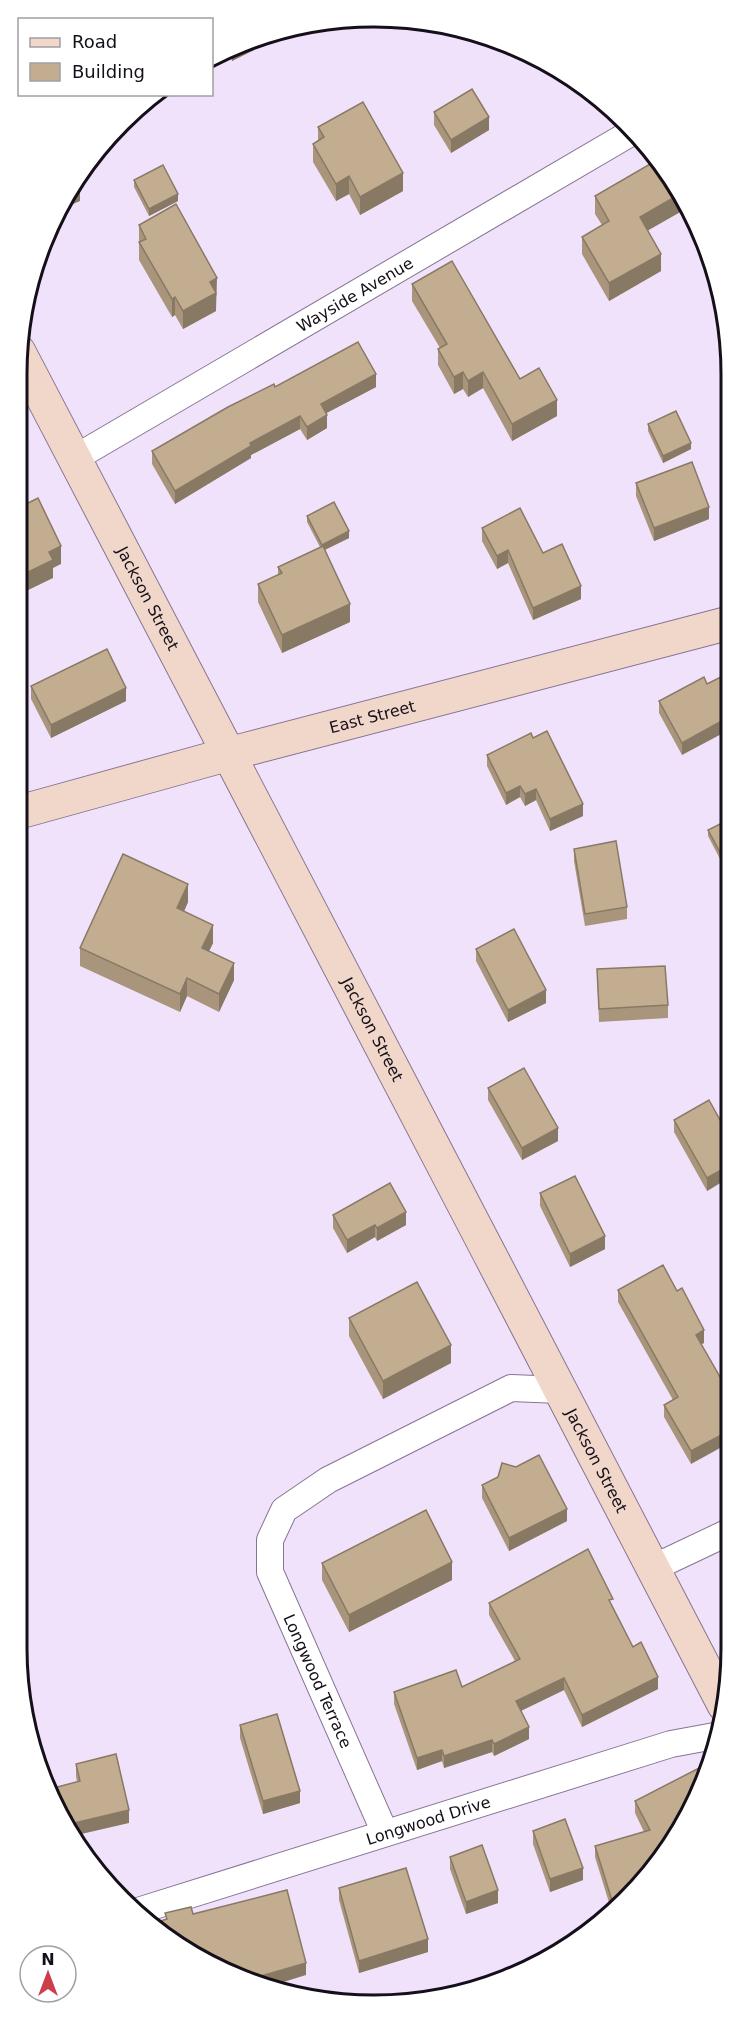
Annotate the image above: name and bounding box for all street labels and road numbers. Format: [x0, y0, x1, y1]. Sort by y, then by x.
street label: Wayside Avenue [293, 253, 416, 336]
street label: Jackson Street [112, 542, 183, 654]
street label: East Street [327, 697, 417, 737]
street label: Jackson Street [337, 973, 407, 1085]
street label: Jackson Street [561, 1405, 631, 1516]
street label: Longwood Terrace [279, 1611, 356, 1751]
street label: Longwood Drive [364, 1792, 493, 1849]

